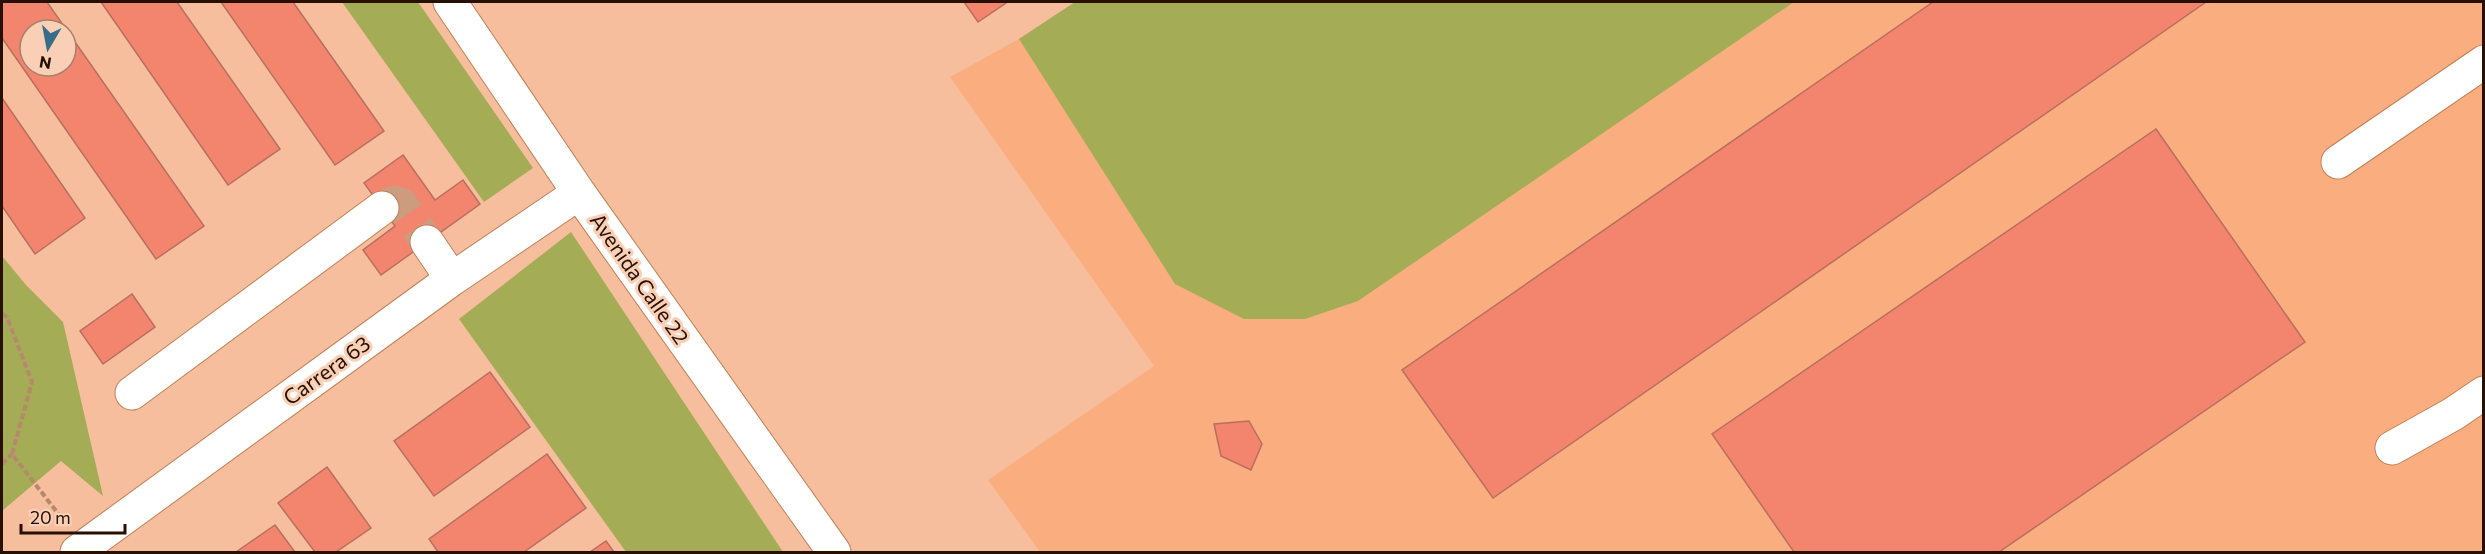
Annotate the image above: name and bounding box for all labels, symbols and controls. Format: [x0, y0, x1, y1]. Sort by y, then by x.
north arrow [18, 18, 78, 78]
text: N [38, 53, 53, 74]
street label: Avenida Calle 22 [586, 208, 695, 348]
street label: Carrera 63 [278, 330, 374, 409]
scale bar [21, 497, 124, 535]
text: 20 m [30, 506, 71, 528]

